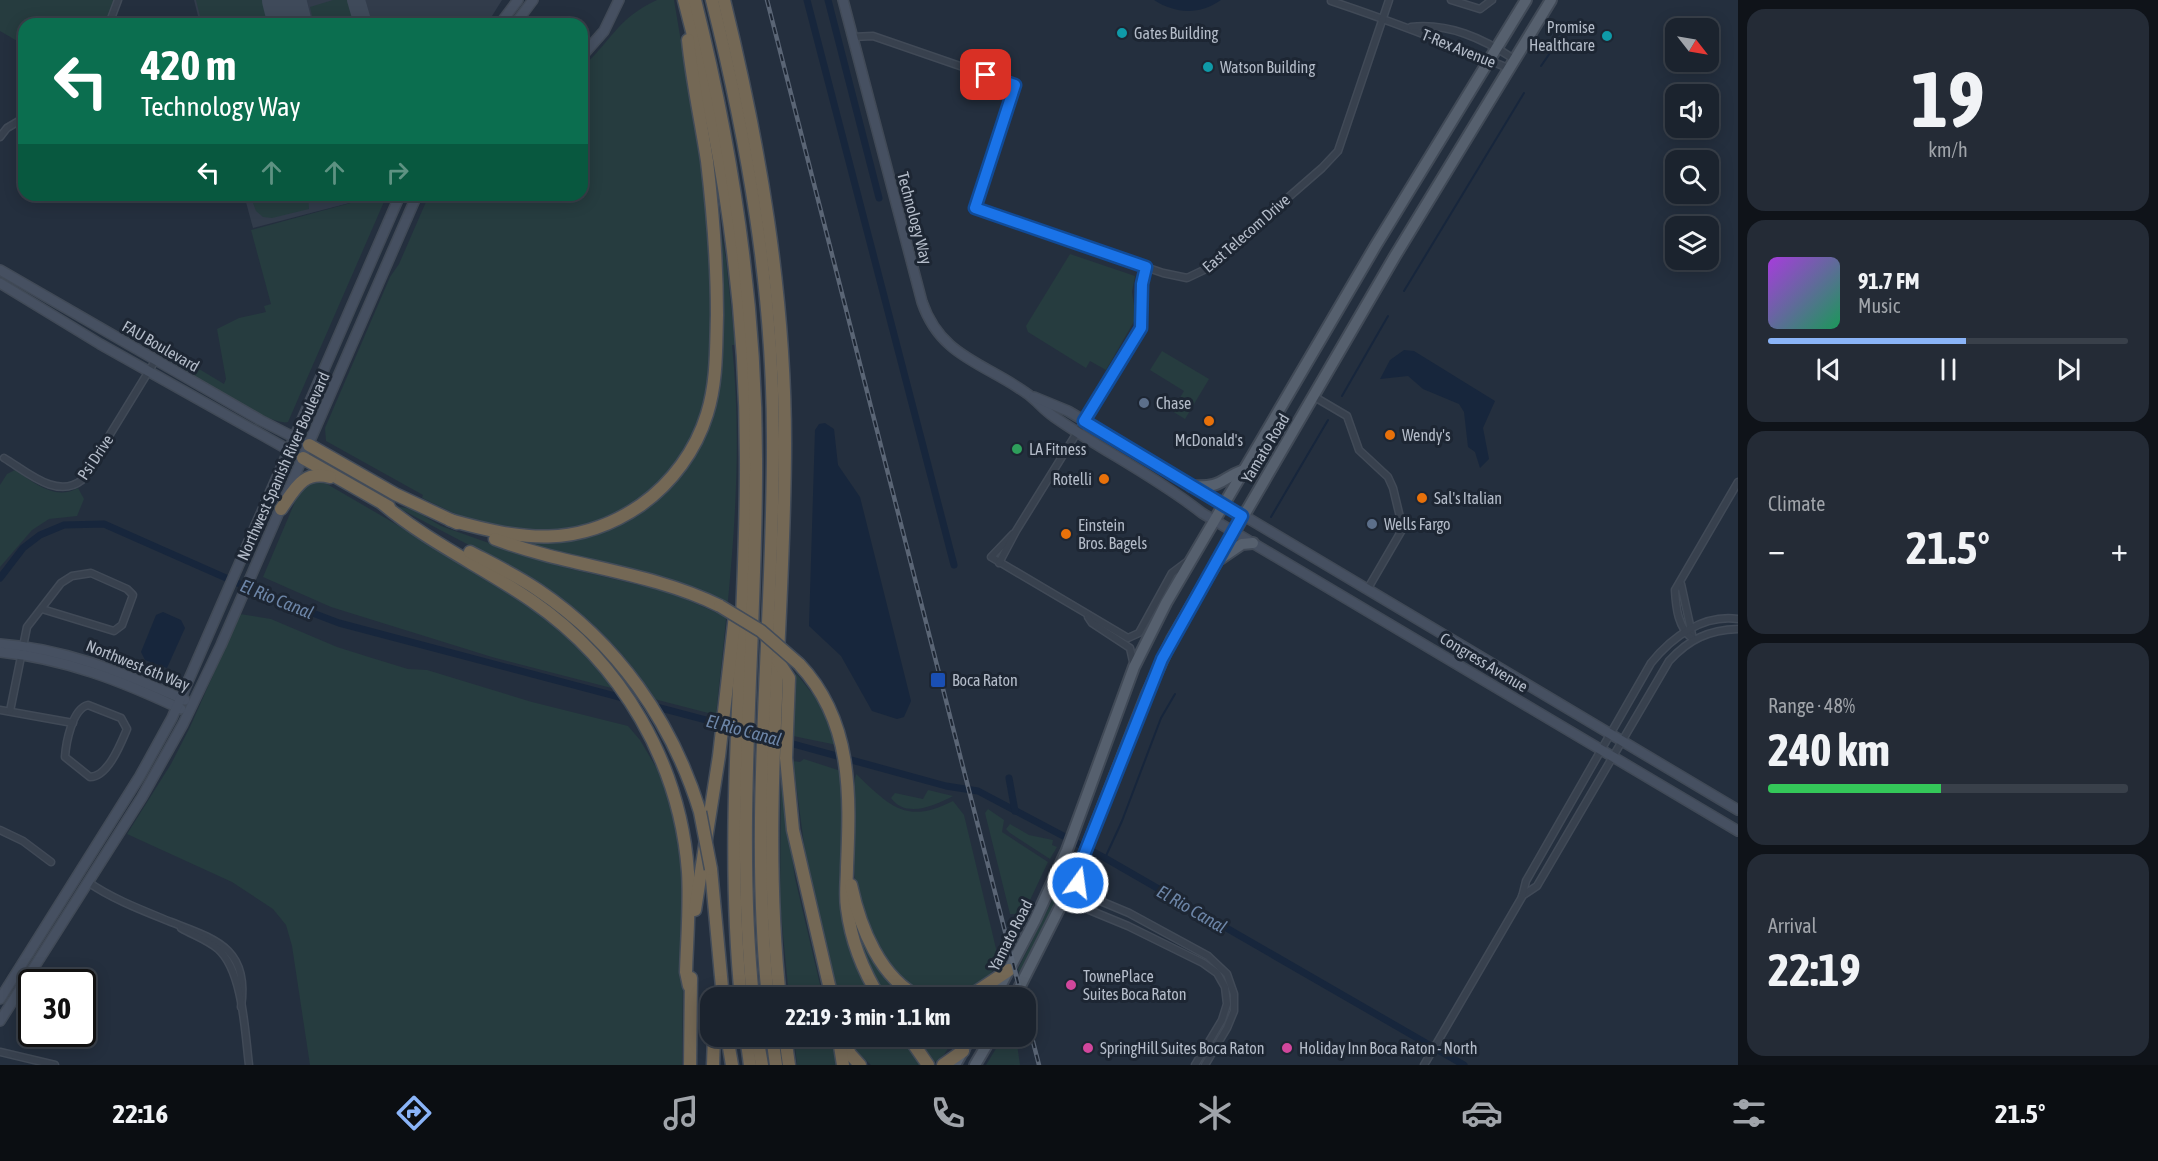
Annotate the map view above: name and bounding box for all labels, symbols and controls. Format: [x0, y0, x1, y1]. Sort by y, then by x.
place label: Promise Healthcare [1529, 18, 1595, 54]
north arrow [1665, 18, 1719, 72]
map controls [1665, 18, 1719, 270]
place label: Gates Building [1134, 24, 1219, 43]
street label: T-Rex Avenue [1419, 25, 1499, 71]
marker: Gates Building [1115, 26, 1129, 40]
marker: Promise Healthcare [1600, 29, 1614, 43]
text: 420 m [141, 41, 236, 89]
icon: left [42, 42, 120, 120]
pin [960, 49, 1011, 100]
text: 19 [1911, 54, 1985, 144]
icon: arrive [969, 58, 1002, 91]
place label: Watson Building [1220, 58, 1315, 77]
marker: Watson Building [1201, 60, 1215, 74]
button: sound [1665, 84, 1719, 138]
text: Technology Way [141, 91, 301, 122]
text: km/h [1928, 138, 1968, 161]
button: search [1665, 150, 1719, 204]
icon: left [192, 156, 225, 189]
icon: ahead [255, 156, 288, 189]
icon: ahead [318, 156, 351, 189]
icon: right [381, 156, 414, 189]
street label: Technology Way [893, 170, 936, 267]
street label: East Telecom Drive [1199, 190, 1293, 276]
button: layers [1665, 216, 1719, 270]
text: 91.7 FM [1858, 268, 1920, 294]
text: Music [1858, 294, 1900, 317]
street label: FAU Boulevard [119, 317, 203, 375]
icon: previous [1812, 353, 1845, 386]
icon: pause [1932, 353, 1965, 386]
icon: next [2052, 353, 2085, 386]
street label: Northwest Spanish River Boulevard [233, 369, 334, 563]
place label: Chase [1156, 394, 1191, 412]
marker: Chase [1137, 396, 1151, 410]
street label: Yamato Road [1237, 410, 1293, 486]
marker: McDonald's [1202, 414, 1216, 428]
place label: Wendy's [1402, 426, 1451, 445]
marker: Wendy's [1383, 428, 1397, 442]
street label: Psi Drive [73, 431, 117, 483]
place label: McDonald's [1175, 431, 1243, 449]
place label: LA Fitness [1029, 440, 1087, 458]
marker: LA Fitness [1010, 442, 1024, 456]
place label: Rotelli [1053, 470, 1092, 488]
marker: Rotelli [1097, 472, 1111, 486]
place label: Sal's Italian [1434, 489, 1502, 507]
marker: Sal's Italian [1415, 491, 1429, 505]
text: Climate [1768, 492, 1825, 515]
place label: Wells Fargo [1384, 515, 1451, 534]
place label: Einstein Bros. Bagels [1078, 516, 1148, 553]
marker: Wells Fargo [1365, 517, 1379, 531]
text: 21.5° [1906, 522, 1990, 574]
marker: Einstein Bros. Bagels [1059, 527, 1073, 541]
text: − [1768, 530, 1785, 568]
text: + [2111, 530, 2128, 568]
water label: El Rio Canal [237, 575, 317, 623]
street label: Congress Avenue [1436, 629, 1531, 696]
street label: Northwest 6th Way [83, 636, 193, 695]
marker: Boca Raton [929, 671, 947, 689]
place label: Boca Raton [952, 671, 1018, 689]
text: Range · 48% [1768, 694, 1855, 717]
water label: El Rio Canal [704, 710, 784, 750]
text: 240 km [1768, 724, 1890, 776]
position arrow [1046, 851, 1110, 915]
water label: El Rio Canal [1153, 881, 1231, 937]
street label: Yamato Road [984, 896, 1036, 974]
text: Arrival [1768, 914, 1817, 937]
text: 22:19 [1768, 944, 1861, 996]
place label: TownePlace Suites Boca Raton [1083, 967, 1187, 1003]
speed limit sign: 30 [18, 969, 96, 1047]
marker: TownePlace Suites Boca Raton [1064, 978, 1078, 992]
text: 22:19 · 3 min · 1.1 km [786, 1004, 950, 1030]
place label: SpringHill Suites Boca Raton [1100, 1039, 1265, 1058]
place label: Holiday Inn Boca Raton - North [1299, 1039, 1477, 1058]
marker: SpringHill Suites Boca Raton [1081, 1041, 1095, 1055]
marker: Holiday Inn Boca Raton - North [1280, 1041, 1294, 1055]
icon: directions [393, 1092, 435, 1134]
icon: music [660, 1092, 702, 1134]
icon: phone [927, 1092, 969, 1134]
icon: climate [1194, 1092, 1236, 1134]
icon: car [1461, 1092, 1503, 1134]
icon: filters [1728, 1092, 1770, 1134]
text: 22:16 [113, 1098, 168, 1129]
text: 21.5° [1995, 1098, 2045, 1129]

